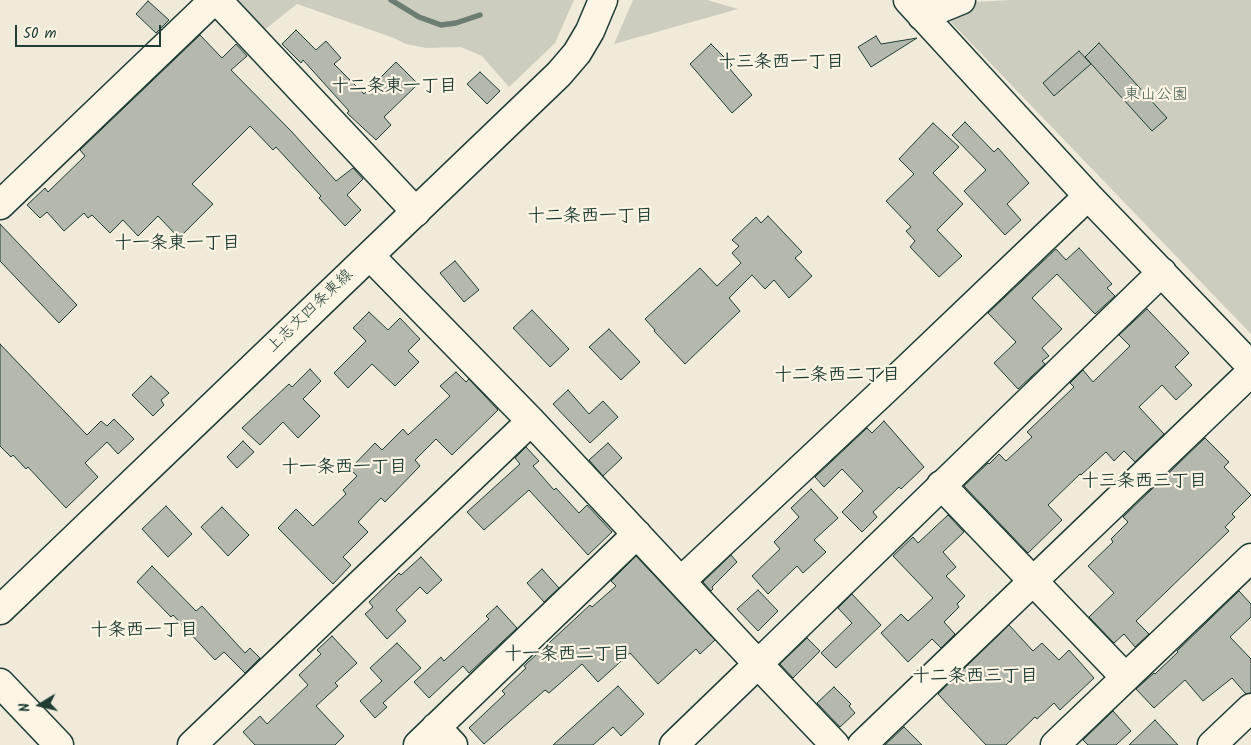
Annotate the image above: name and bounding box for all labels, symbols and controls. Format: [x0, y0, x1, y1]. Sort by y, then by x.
scale bar [18, 15, 164, 47]
text: 50 m [23, 22, 57, 46]
district label: 十三条西一丁目 [718, 53, 844, 75]
district label: 十二条東一丁目 [331, 77, 457, 99]
park label: 東山公園 [1124, 86, 1188, 106]
district label: 十二条西一丁目 [527, 207, 653, 229]
district label: 十一条東一丁目 [114, 234, 240, 256]
street label: 上志文四条東線 [264, 266, 358, 358]
district label: 十二条西二丁目 [774, 366, 900, 388]
district label: 十一条西一丁目 [281, 458, 407, 480]
district label: 十三条西三丁目 [1081, 472, 1207, 494]
district label: 十条西一丁目 [90, 621, 198, 643]
district label: 十一条西二丁目 [504, 645, 630, 667]
district label: 十二条西三丁目 [912, 667, 1038, 689]
north arrow [15, 680, 65, 730]
text: N [14, 701, 37, 713]

